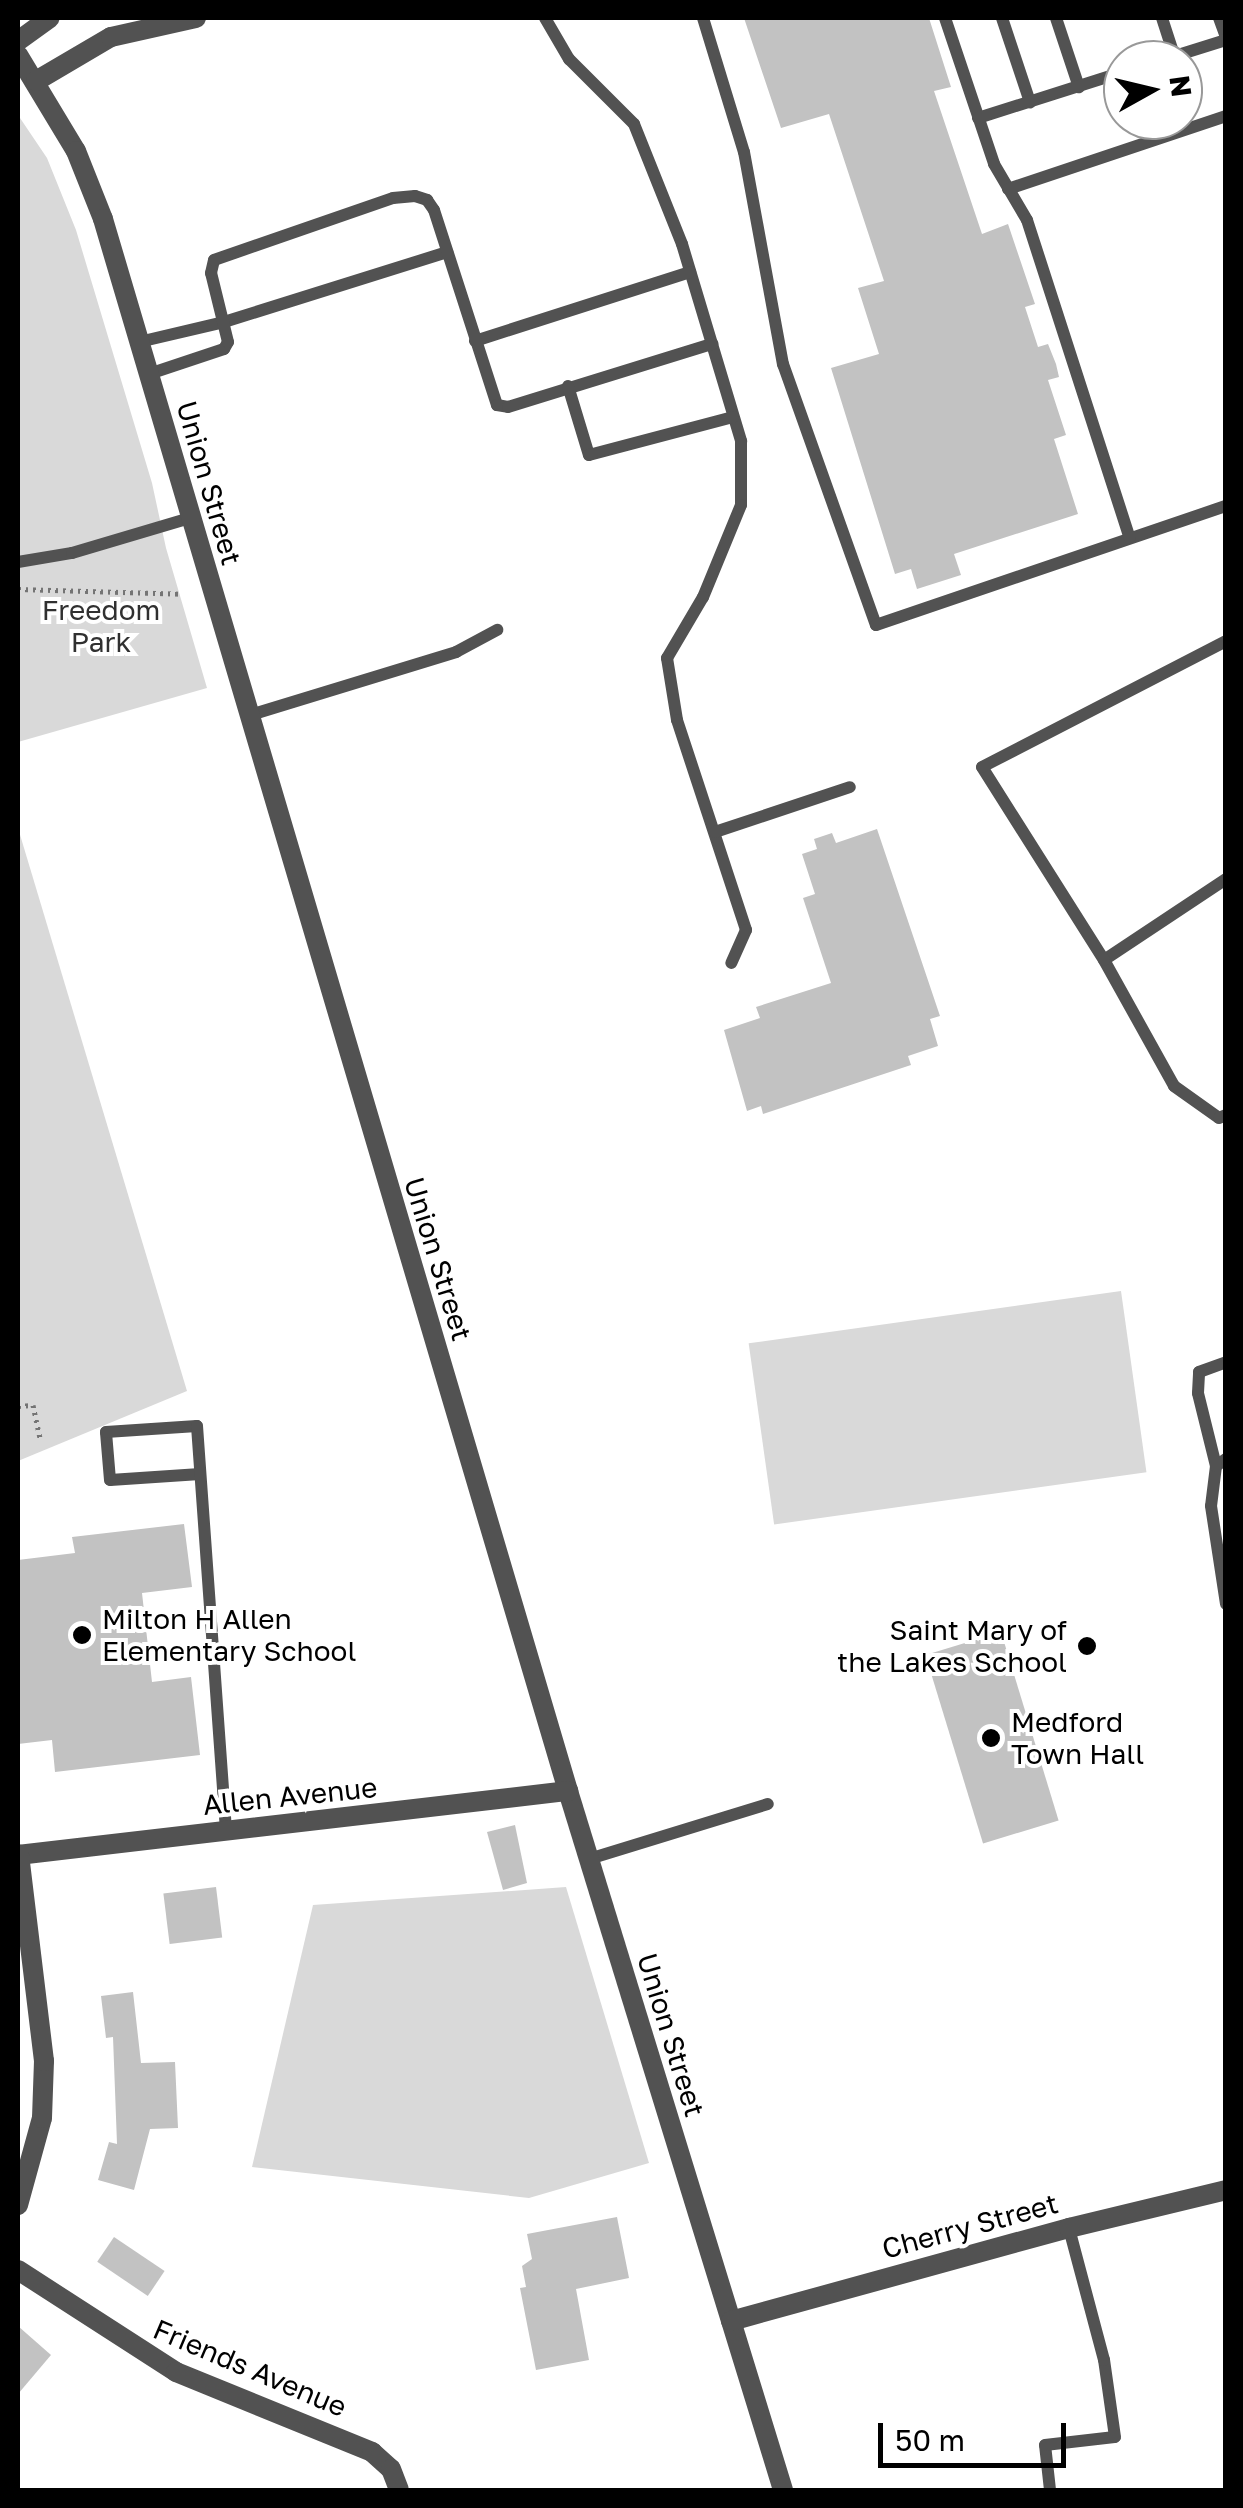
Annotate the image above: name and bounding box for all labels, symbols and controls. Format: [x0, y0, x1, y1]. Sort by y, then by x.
north arrow [1103, 40, 1203, 140]
text: N [1163, 73, 1199, 99]
street label: Union Street [170, 397, 248, 569]
park label: Freedom Park [42, 593, 160, 659]
street label: Union Street [397, 1173, 479, 1345]
place label: Milton H Allen Elementary School [102, 1602, 356, 1668]
place label: Saint Mary of the Lakes School [837, 1613, 1067, 1679]
marker: Milton H Allen Elementary School [71, 1624, 93, 1646]
marker: Saint Mary of the Lakes School [1076, 1635, 1098, 1657]
place label: Medford Town Hall [1011, 1705, 1144, 1771]
marker: Medford Town Hall [980, 1727, 1002, 1749]
street label: Allen Avenue [201, 1770, 379, 1822]
street label: Union Street [630, 1949, 712, 2121]
street label: Cherry Street [878, 2186, 1062, 2266]
street label: Friends Avenue [148, 2312, 352, 2424]
scale bar [883, 2403, 1070, 2465]
text: 50 m [895, 2422, 965, 2458]

